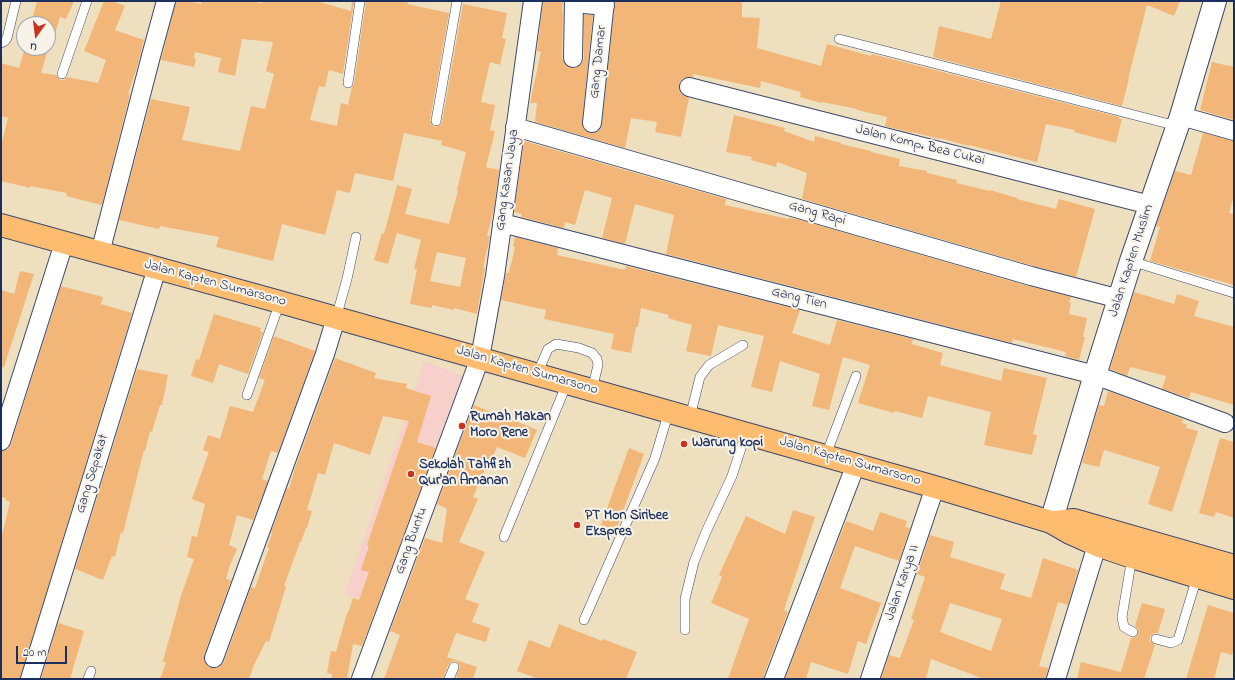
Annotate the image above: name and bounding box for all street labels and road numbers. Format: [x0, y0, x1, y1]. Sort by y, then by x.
street label: Gang Damar [587, 25, 611, 99]
street label: Jalan Komp. Bea Cukai [854, 122, 986, 170]
street label: Gang Kasan Jaya [493, 128, 523, 232]
street label: Gang Rapi [787, 198, 847, 230]
street label: Jalan Kapten Muslim [1106, 203, 1158, 319]
street label: Jalan Kapten Sumarsono [142, 257, 288, 311]
street label: Gang Tien [769, 284, 829, 314]
street label: Jalan Kapten Sumarsono [454, 343, 600, 399]
street label: Gang Sepakat [73, 432, 113, 516]
street label: Jalan Kapten Sumarsono [777, 434, 923, 490]
street label: Gang Buntu [392, 505, 432, 577]
street label: Jalan Karya II [882, 543, 924, 623]

